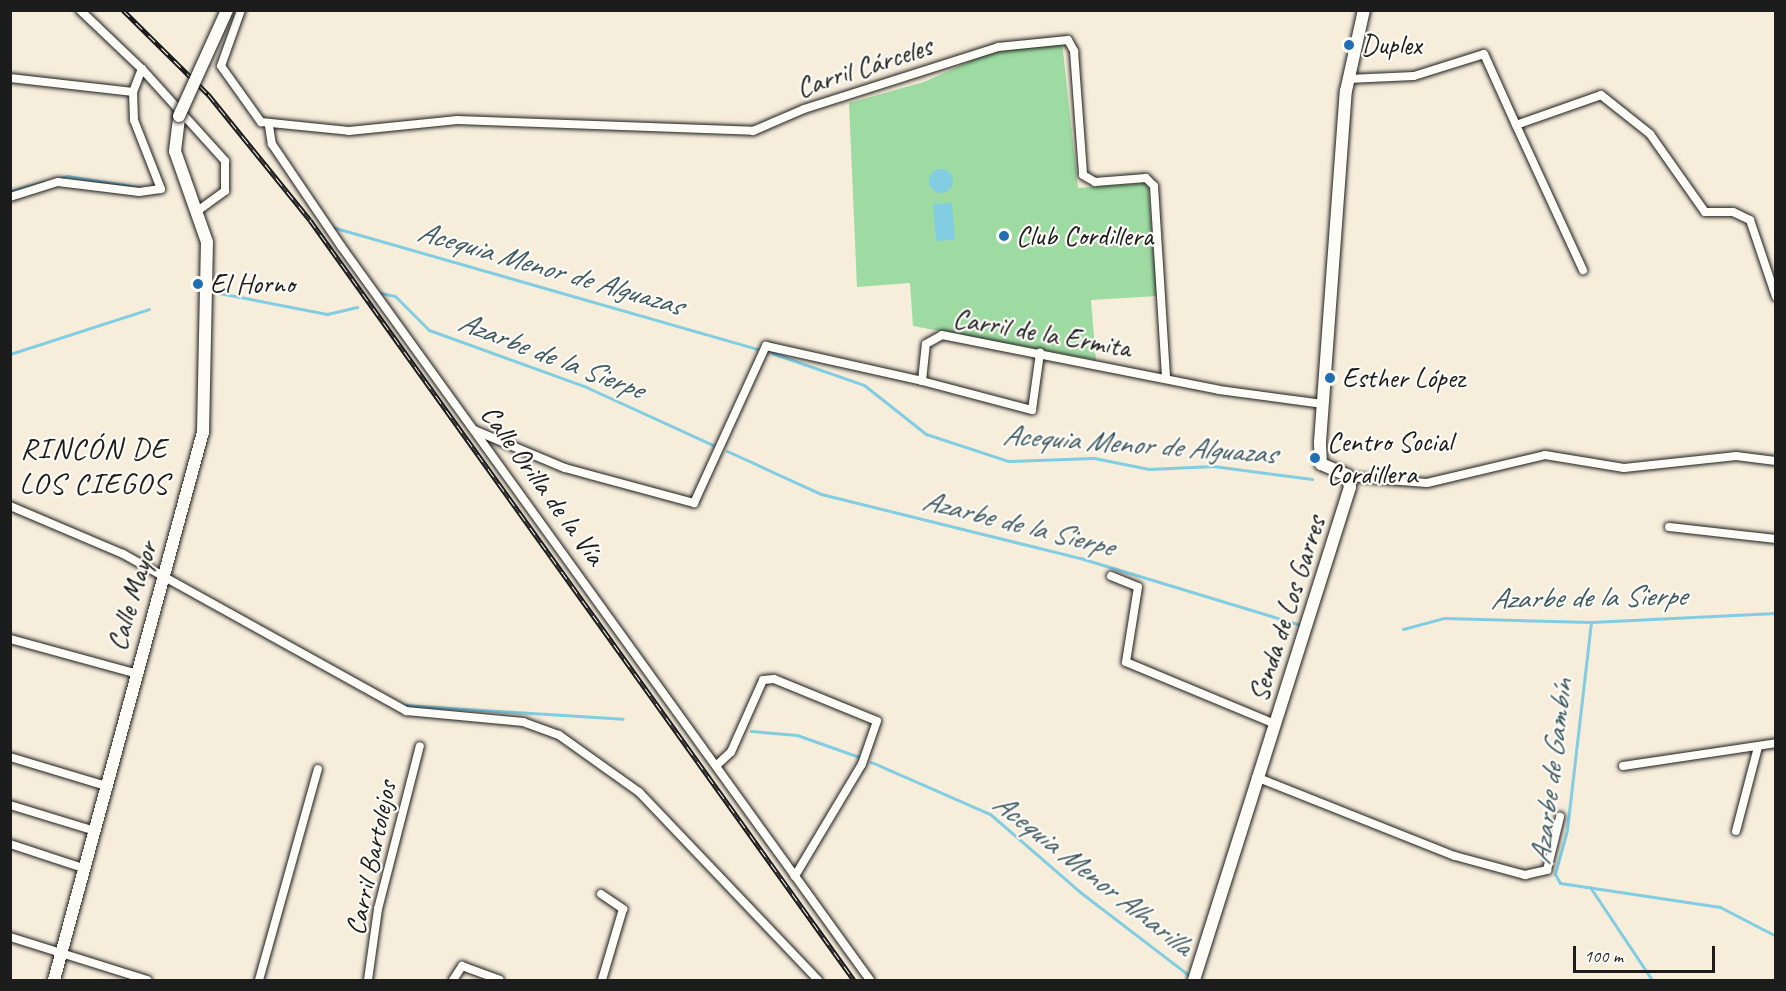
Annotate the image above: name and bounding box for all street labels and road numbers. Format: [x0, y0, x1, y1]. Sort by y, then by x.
street label: Carril Cárceles [792, 29, 936, 105]
street label: Carril de la Ermita [950, 301, 1134, 365]
street label: Calle Orilla de la Vía [474, 399, 612, 571]
street label: Senda de Los Garres [1241, 512, 1333, 706]
street label: Calle Mayor [100, 537, 164, 655]
street label: Carril Bartolejos [338, 778, 404, 938]

